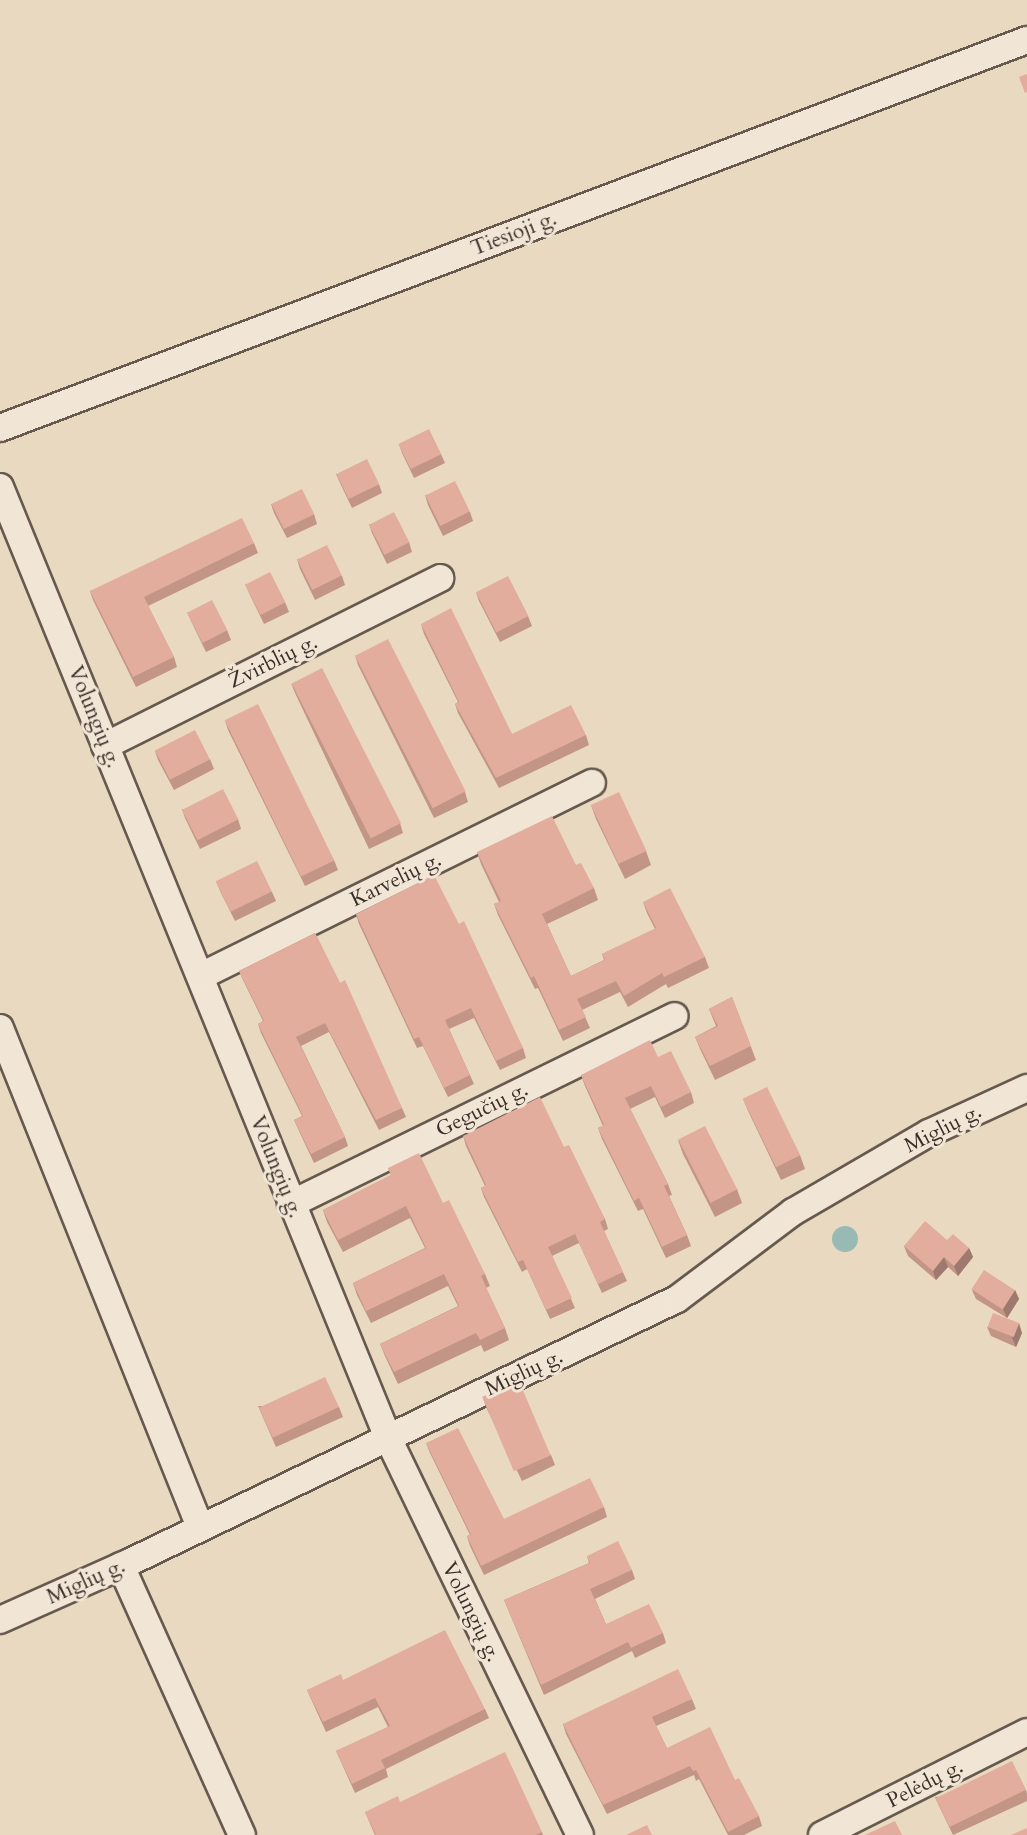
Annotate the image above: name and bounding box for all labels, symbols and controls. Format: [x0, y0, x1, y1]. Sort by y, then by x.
street label: Tiesioji g. [468, 206, 560, 262]
street label: Žvirblių g. [224, 630, 322, 694]
street label: Volungių g. [62, 662, 126, 772]
street label: Karvelių g. [346, 847, 446, 913]
street label: Gegučių g. [432, 1077, 532, 1143]
street label: Miglių g. [900, 1099, 986, 1159]
street label: Volungių g. [244, 1112, 308, 1222]
street label: Miglių g. [481, 1344, 567, 1402]
street label: Miglių g. [43, 1554, 129, 1610]
street label: Volungių g. [436, 1558, 506, 1666]
street label: Pelėdų g. [883, 1754, 967, 1814]

